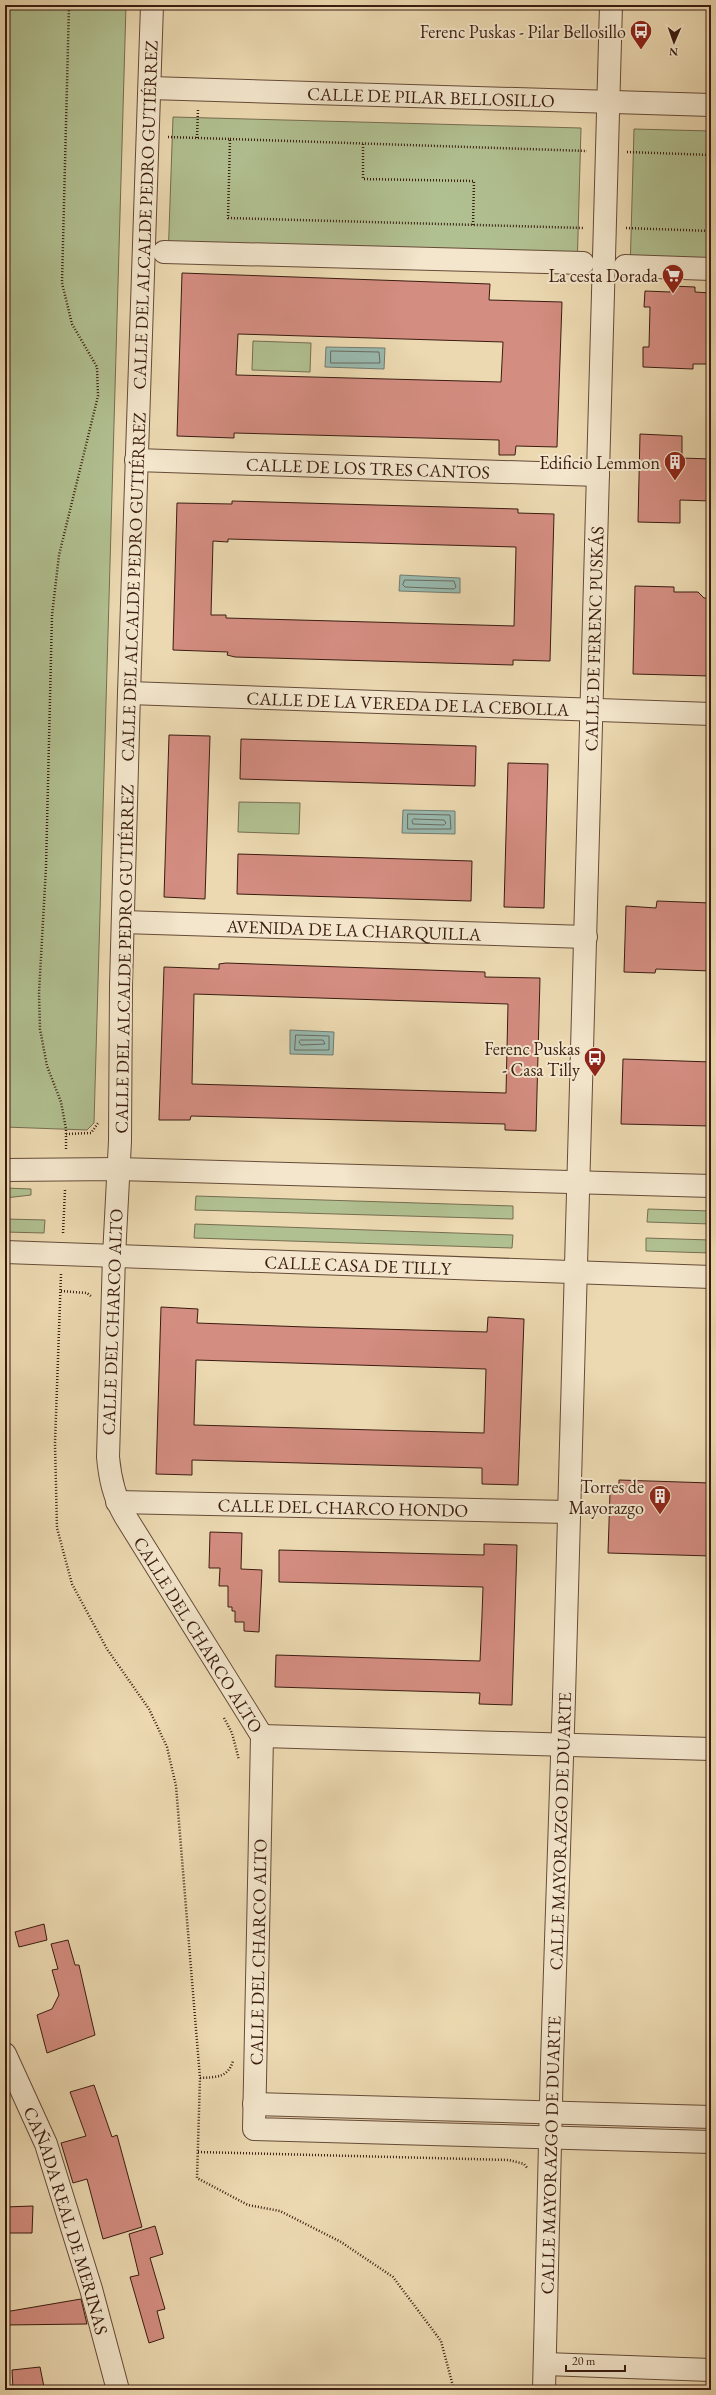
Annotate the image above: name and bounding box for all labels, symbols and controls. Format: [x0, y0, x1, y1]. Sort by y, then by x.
bus stop icon: Ferenc Puskas - Pilar Bellosillo [628, 18, 654, 51]
place label: Ferenc Puskas - Pilar Bellosillo [420, 20, 626, 43]
north arrow [654, 22, 694, 62]
street label: CALLE DEL ALCALDE PEDRO GUTIÉRREZ [127, 40, 163, 390]
text: N [669, 45, 678, 59]
street label: CALLE DE PILAR BELLOSILLO [307, 81, 555, 112]
supermarket icon: La cesta Dorada [660, 262, 686, 295]
place label: La cesta Dorada [549, 264, 659, 287]
street label: CALLE DEL ALCALDE PEDRO GUTIÉRREZ [115, 412, 151, 762]
building icon: Edificio Lemmon [662, 449, 688, 482]
place label: Edificio Lemmon [539, 451, 660, 474]
street label: CALLE DE LOS TRES CANTOS [246, 452, 490, 483]
street label: CALLE DE FERENC PUSKÁS [579, 526, 608, 752]
street label: CALLE DE LA VEREDA DE LA CEBOLLA [246, 686, 570, 720]
street label: CALLE DEL ALCALDE PEDRO GUTIÉRREZ [109, 784, 139, 1134]
street label: AVENIDA DE LA CHARQUILLA [225, 914, 482, 945]
place label: Ferenc Puskas - Casa Tilly [484, 1037, 580, 1081]
bus stop icon: Ferenc Puskas - Casa Tilly [582, 1045, 608, 1078]
street label: CALLE DEL CHARCO ALTO [97, 1208, 127, 1436]
street label: CALLE CASA DE TILLY [264, 1250, 453, 1279]
place label: Torres de Mayorazgo [568, 1475, 644, 1519]
building icon: Torres de Mayorazgo [647, 1483, 673, 1516]
street label: CALLE DEL CHARCO HONDO [217, 1493, 468, 1521]
street label: CALLE DEL CHARCO ALTO [129, 1532, 268, 1737]
street label: CALLE MAYORAZGO DE DUARTE [544, 1692, 576, 1971]
street label: CALLE DEL CHARCO ALTO [245, 1838, 271, 2066]
street label: CALLE MAYORAZGO DE DUARTE [535, 2016, 565, 2295]
street label: CAÑADA REAL DE MERINAS [19, 2103, 114, 2337]
scale bar [566, 2347, 625, 2373]
text: 20 m [572, 2353, 596, 2369]

